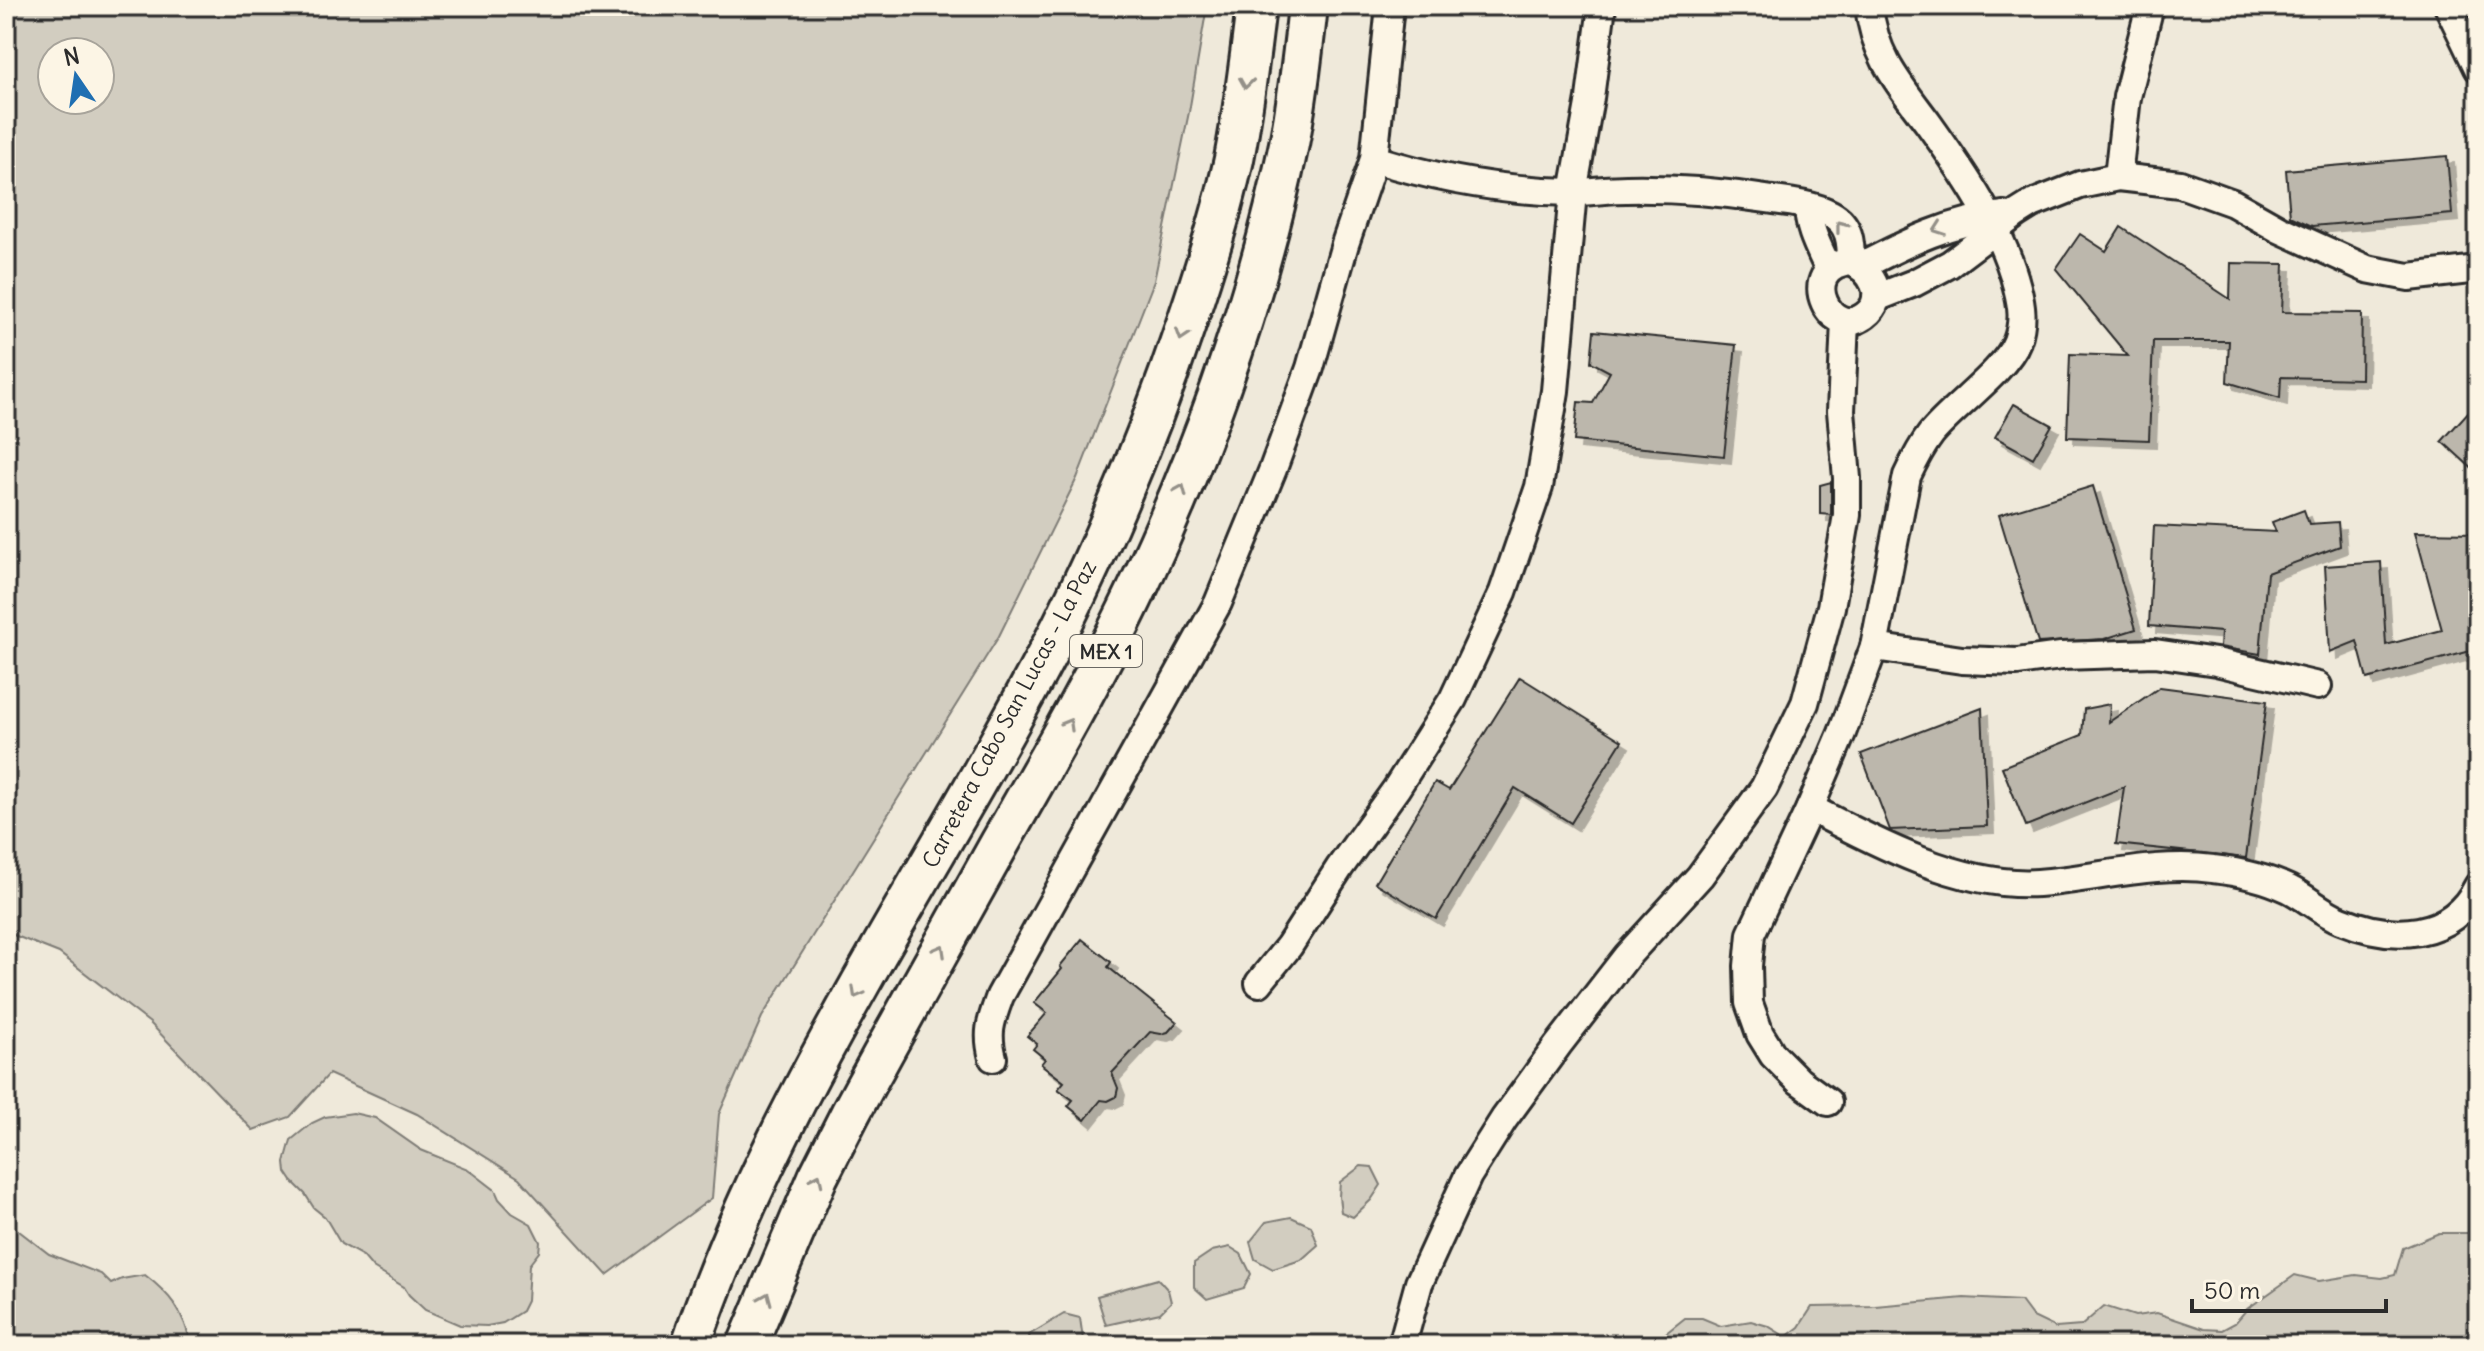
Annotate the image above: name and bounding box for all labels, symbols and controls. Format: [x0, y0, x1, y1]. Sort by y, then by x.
north arrow [36, 36, 116, 116]
text: N [61, 41, 82, 72]
one-way arrow [1238, 76, 1255, 90]
one-way arrow [1933, 219, 1947, 236]
one-way arrow [1836, 220, 1850, 235]
one-way arrow [1176, 327, 1192, 341]
one-way arrow [1171, 484, 1187, 498]
street label: Carretera Cabo San Lucas - La Paz [916, 555, 1102, 873]
road number: MEX 1 [1070, 635, 1142, 667]
one-way arrow [1058, 718, 1074, 733]
one-way arrow [930, 945, 946, 959]
one-way arrow [851, 985, 866, 999]
one-way arrow [807, 1173, 823, 1188]
scale bar [2192, 1263, 2386, 1313]
text: 50 m [2204, 1275, 2260, 1305]
one-way arrow [756, 1292, 772, 1306]

